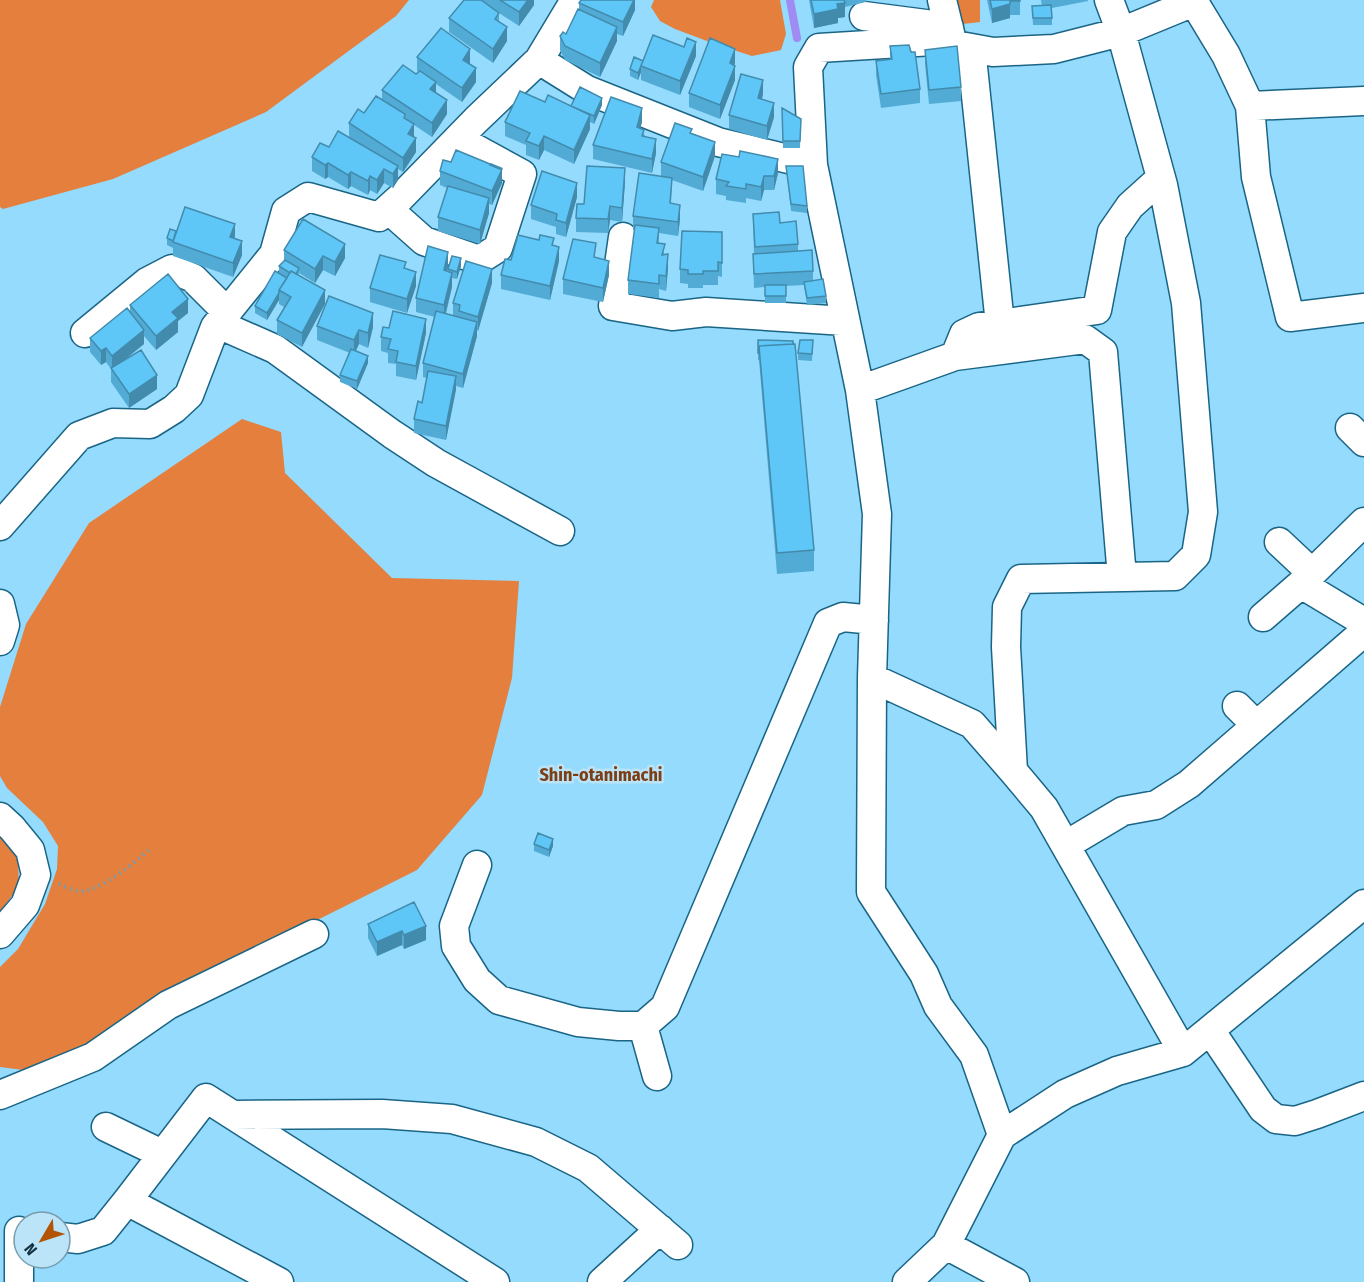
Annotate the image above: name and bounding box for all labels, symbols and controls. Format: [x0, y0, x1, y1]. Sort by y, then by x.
district label: Shin-otanimachi [539, 764, 663, 786]
north arrow [12, 1210, 72, 1270]
text: N [20, 1239, 41, 1259]

